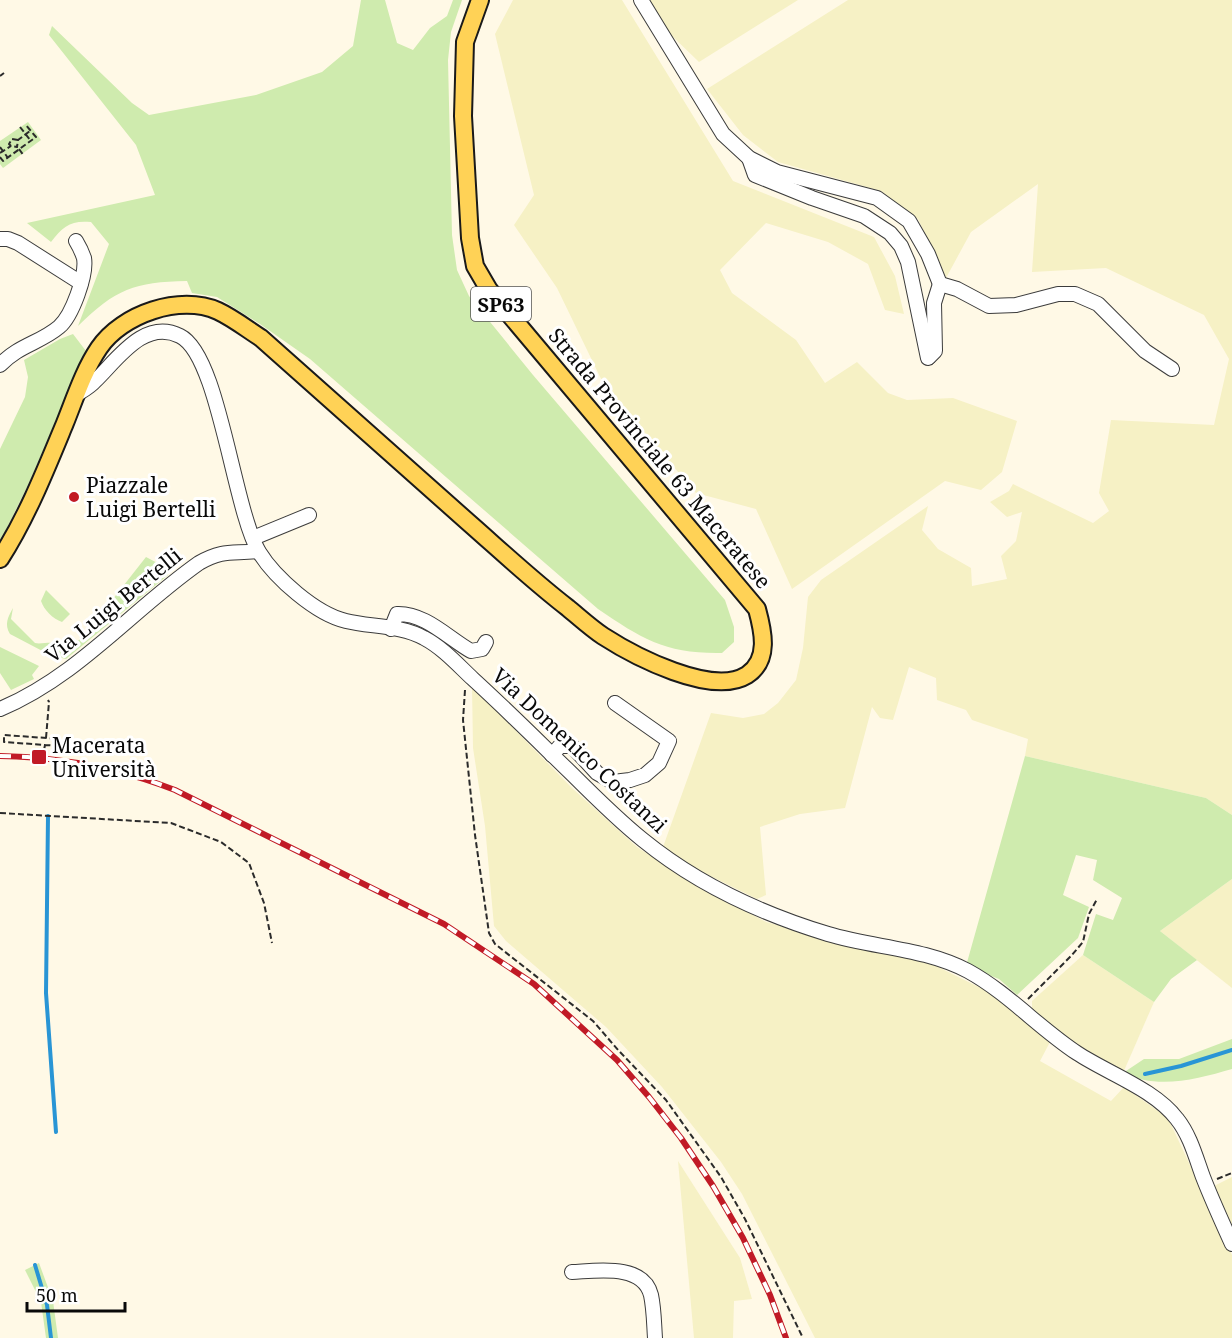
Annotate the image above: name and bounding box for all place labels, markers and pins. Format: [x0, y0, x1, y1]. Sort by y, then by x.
place label: Piazzale Luigi Bertelli [86, 471, 216, 523]
marker: Piazzale Luigi Bertelli [67, 490, 81, 504]
place label: Macerata Università [52, 731, 156, 783]
marker: Macerata Università [30, 748, 48, 766]

